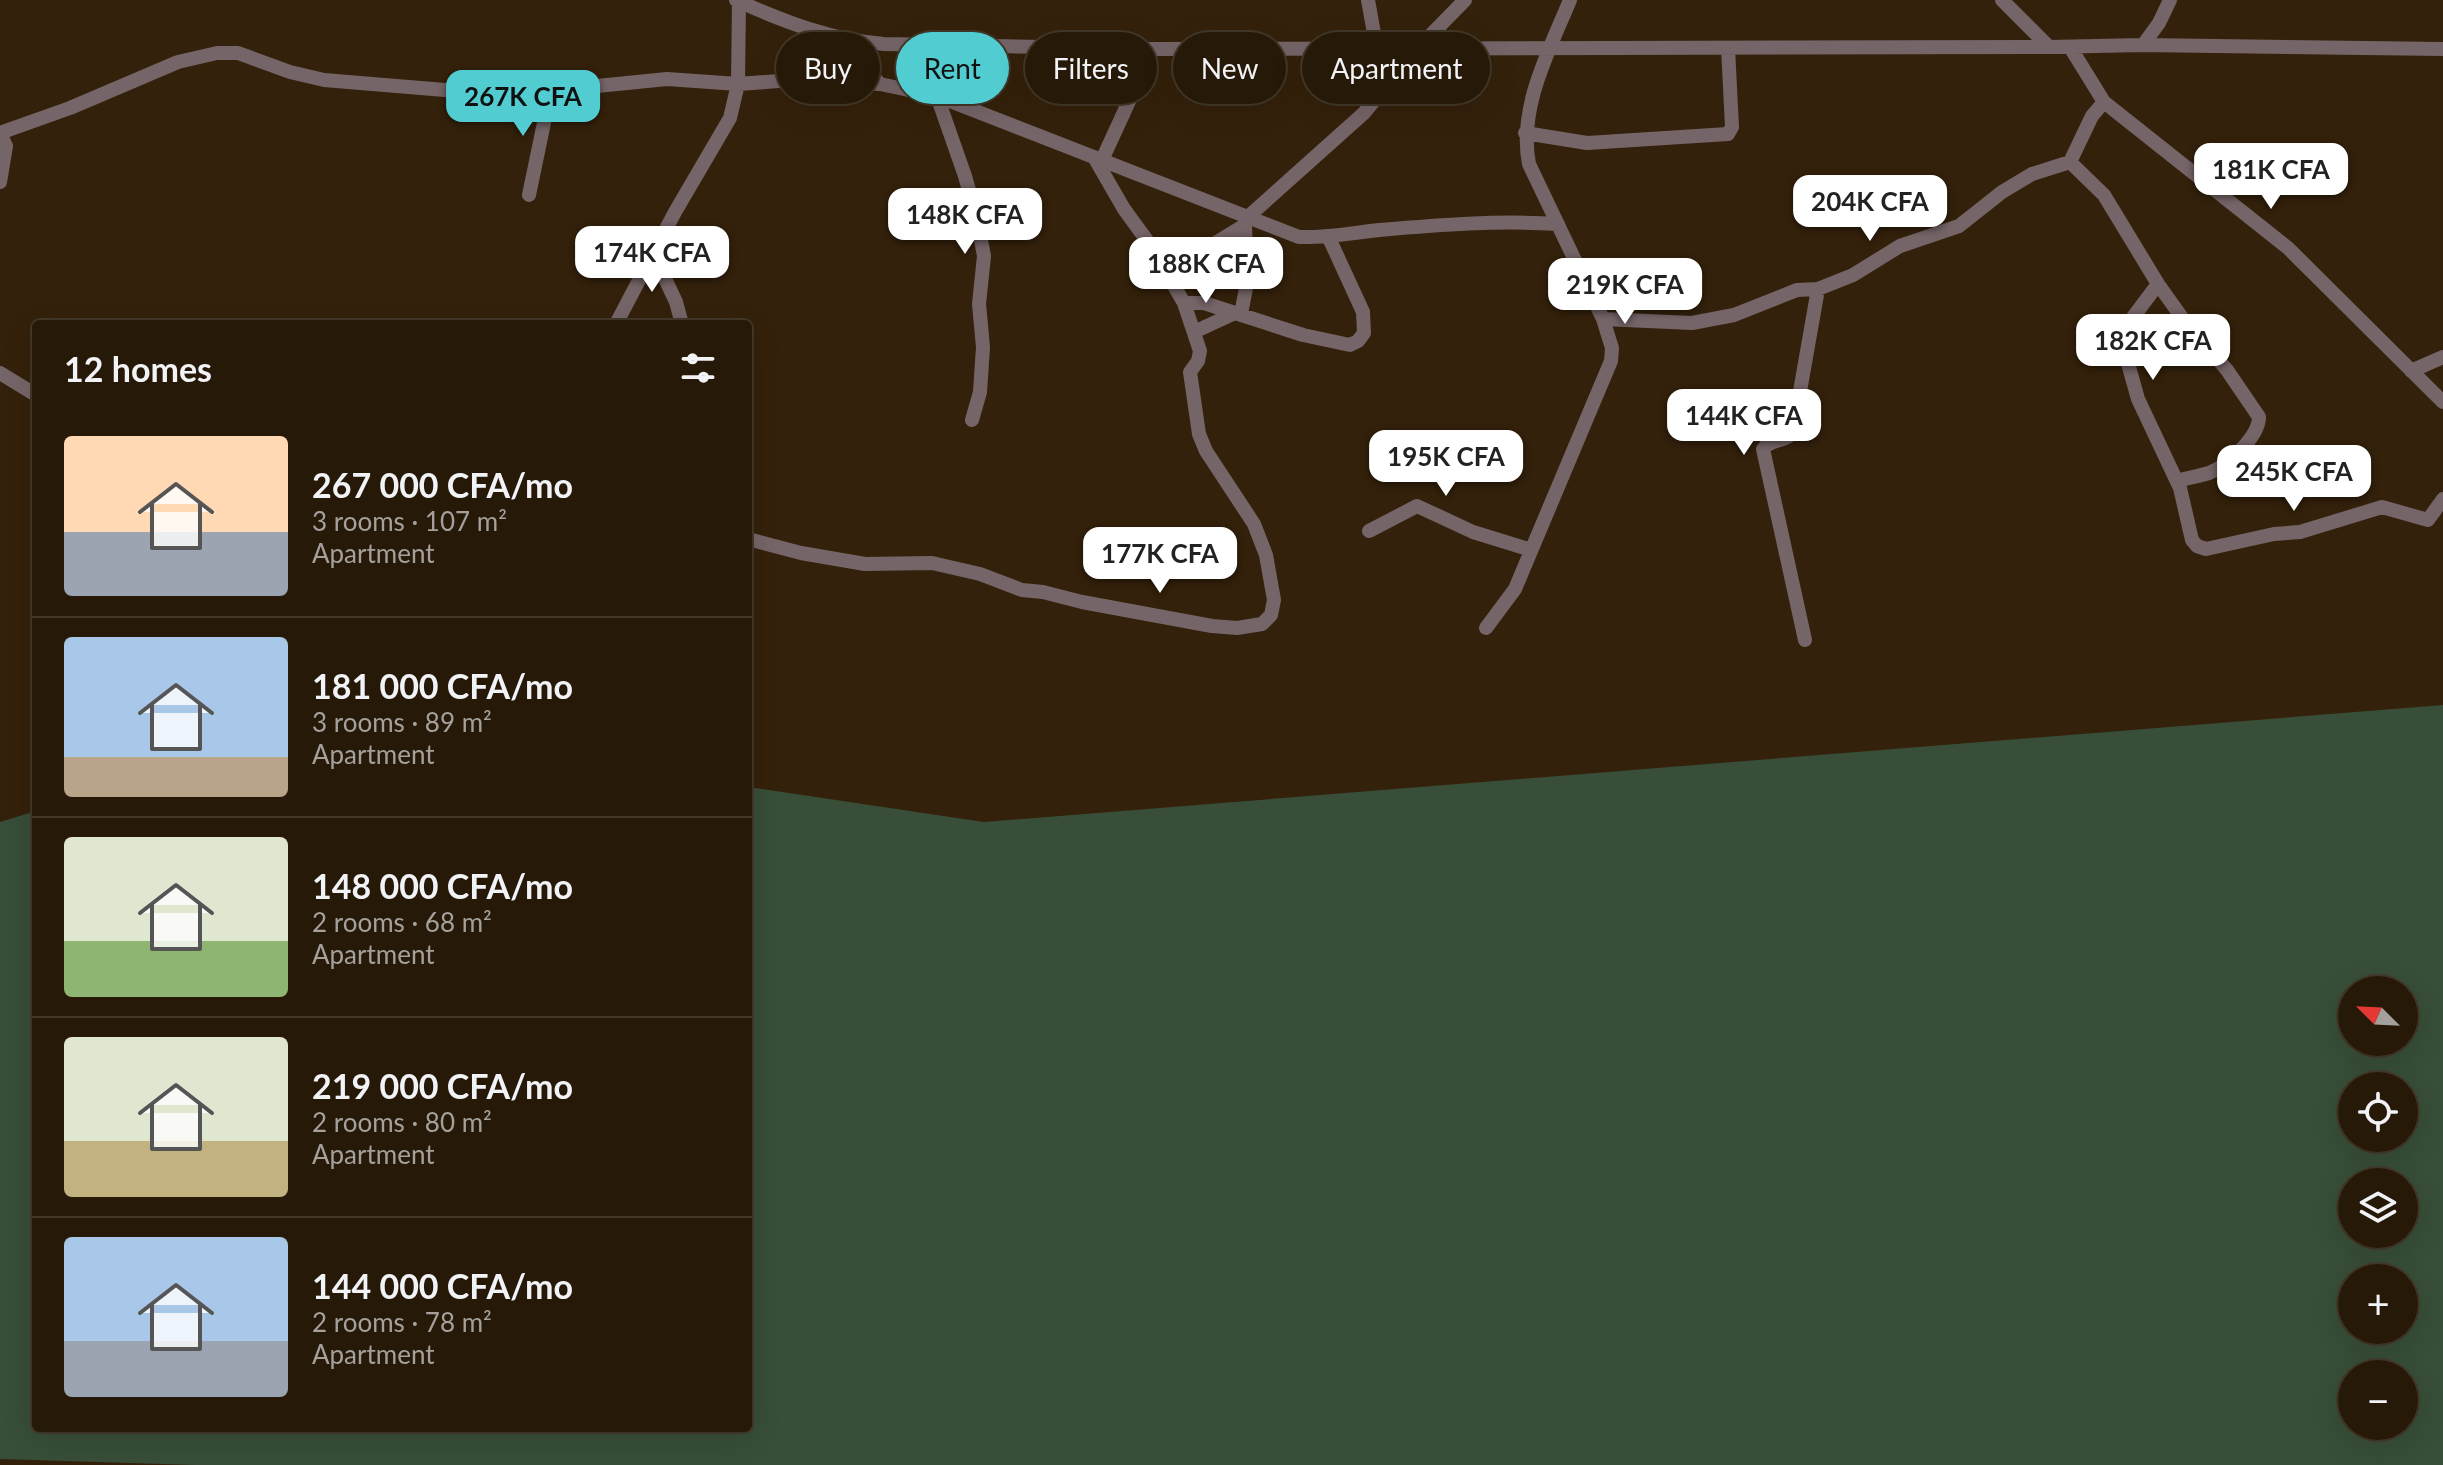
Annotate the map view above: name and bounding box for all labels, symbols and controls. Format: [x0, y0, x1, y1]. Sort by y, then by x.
chip: Buy [776, 32, 880, 104]
chip: Rent [896, 32, 1009, 104]
chip: Filters [1025, 32, 1157, 104]
chip: New [1173, 32, 1286, 104]
chip: Apartment [1302, 32, 1490, 104]
pin: 267K CFA [440, 70, 606, 138]
text: 267K CFA [464, 80, 582, 112]
pin: 181K CFA [2188, 143, 2354, 211]
text: 181K CFA [2212, 153, 2330, 185]
pin: 204K CFA [1787, 175, 1953, 243]
text: 204K CFA [1811, 185, 1929, 217]
pin: 148K CFA [882, 188, 1048, 256]
text: 148K CFA [906, 198, 1024, 230]
pin: 174K CFA [569, 226, 735, 294]
text: 174K CFA [593, 236, 711, 268]
pin: 188K CFA [1123, 237, 1289, 305]
text: 188K CFA [1147, 247, 1265, 279]
pin: 219K CFA [1542, 258, 1708, 326]
text: 219K CFA [1566, 268, 1684, 300]
pin: 182K CFA [2070, 314, 2236, 382]
text: 182K CFA [2094, 324, 2212, 356]
icon: filters [676, 346, 720, 390]
text: 12 homes [64, 348, 212, 389]
pin: 144K CFA [1661, 389, 1827, 457]
text: 144K CFA [1685, 399, 1803, 431]
pin: 195K CFA [1363, 430, 1529, 498]
text: 195K CFA [1387, 440, 1505, 472]
pin: 245K CFA [2211, 445, 2377, 513]
text: 245K CFA [2235, 455, 2353, 487]
text: 267 000 CFA/mo [312, 464, 573, 505]
icon: home [128, 468, 224, 564]
text: 3 rooms · 107 m² [312, 505, 507, 537]
pin: 177K CFA [1077, 527, 1243, 595]
text: Apartment [312, 537, 435, 569]
text: 177K CFA [1101, 537, 1219, 569]
text: 181 000 CFA/mo [312, 665, 573, 706]
icon: home [128, 669, 224, 765]
text: 3 rooms · 89 m² [312, 706, 492, 738]
text: Apartment [312, 738, 435, 770]
text: 148 000 CFA/mo [312, 865, 573, 906]
icon: home [128, 869, 224, 965]
text: 2 rooms · 68 m² [312, 906, 492, 938]
text: Apartment [312, 938, 435, 970]
north arrow [2338, 976, 2418, 1056]
map controls [2338, 976, 2418, 1440]
text: 219 000 CFA/mo [312, 1065, 573, 1106]
icon: home [128, 1069, 224, 1165]
button: locate [2338, 1072, 2418, 1152]
text: 2 rooms · 80 m² [312, 1106, 492, 1138]
text: Apartment [312, 1138, 435, 1170]
button: layers [2338, 1168, 2418, 1248]
button: + [2338, 1264, 2418, 1344]
text: 144 000 CFA/mo [312, 1265, 573, 1306]
icon: home [128, 1269, 224, 1365]
text: 2 rooms · 78 m² [312, 1306, 492, 1338]
text: Apartment [312, 1338, 435, 1370]
button: − [2338, 1360, 2418, 1440]

